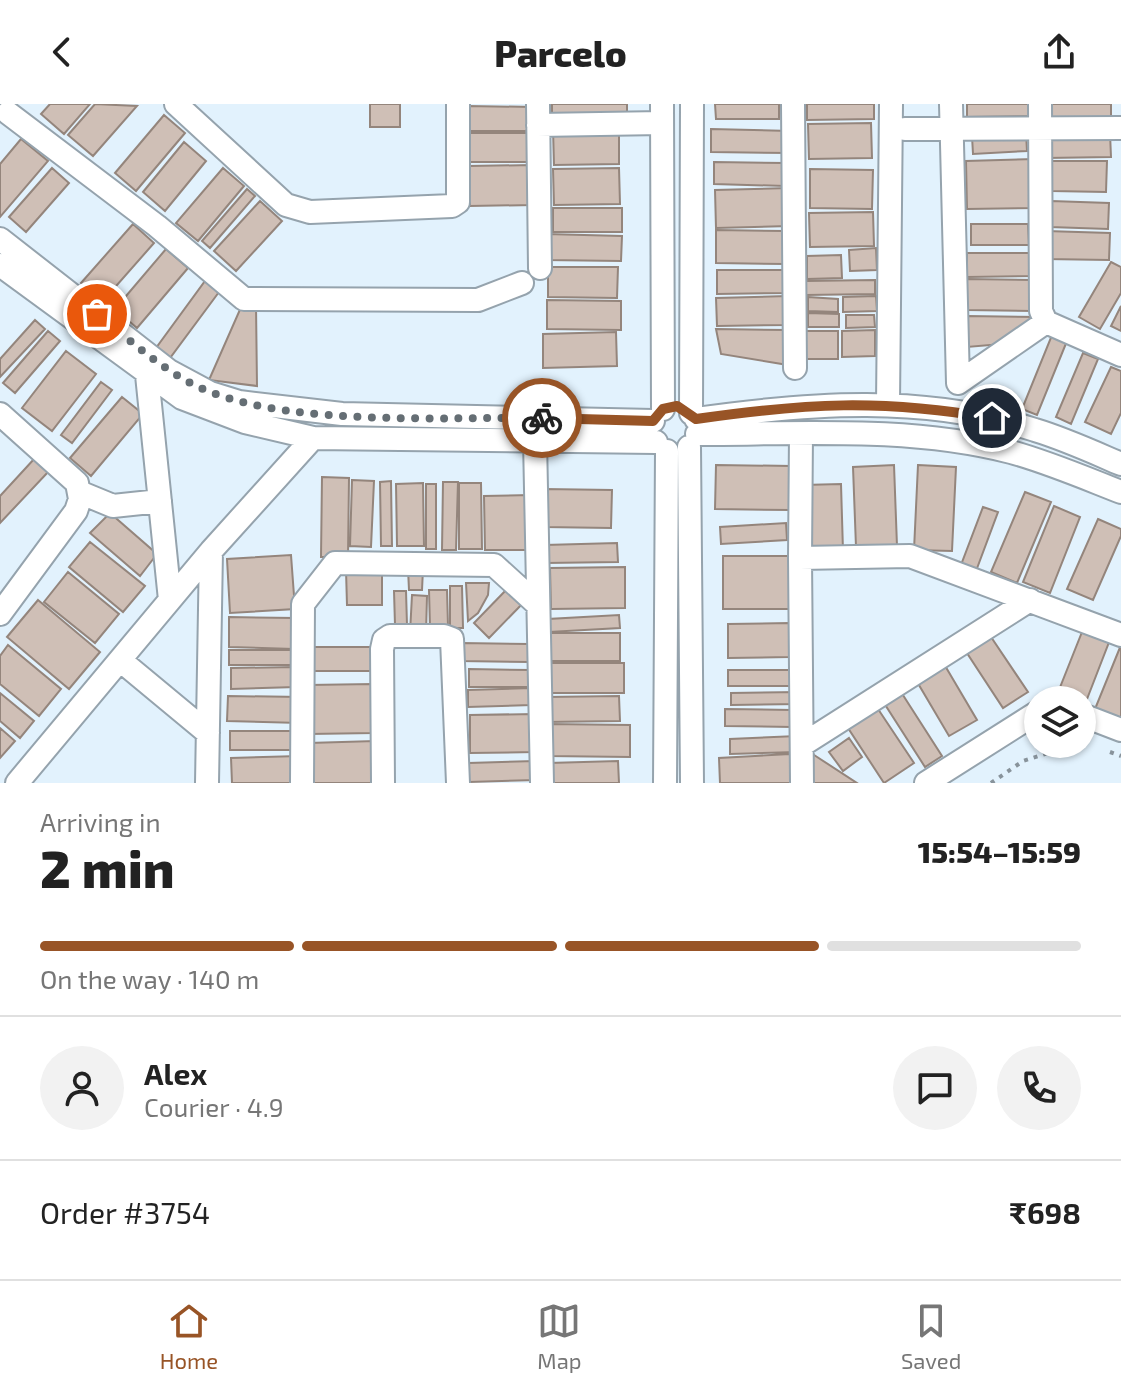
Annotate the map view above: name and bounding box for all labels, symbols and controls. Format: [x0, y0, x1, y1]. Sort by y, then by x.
icon: back [40, 30, 84, 74]
icon: share [1037, 30, 1081, 74]
text: Parcelo [494, 31, 627, 74]
pin [63, 280, 131, 348]
icon: bag [75, 292, 119, 336]
courier [502, 378, 582, 458]
pin [958, 384, 1026, 452]
icon: bike [520, 396, 564, 440]
icon: home [970, 396, 1014, 440]
map controls [1024, 686, 1096, 758]
button: layers [1024, 686, 1096, 758]
text: Arriving in [40, 806, 161, 837]
text: 15:54–15:59 [918, 833, 1081, 869]
text: 2 min [40, 836, 175, 898]
text: On the way · 140 m [40, 963, 259, 994]
button: person [40, 1046, 124, 1130]
button: chat [893, 1046, 977, 1130]
button: phone [997, 1046, 1081, 1130]
text: Alex [144, 1055, 207, 1091]
text: Courier · 4.9 [144, 1091, 284, 1122]
text: Order #3754 [40, 1194, 210, 1230]
text: ₹698 [1009, 1194, 1081, 1230]
tab: Home [160, 1299, 218, 1373]
tab: Map [537, 1299, 582, 1373]
tab: Saved [901, 1299, 961, 1373]

